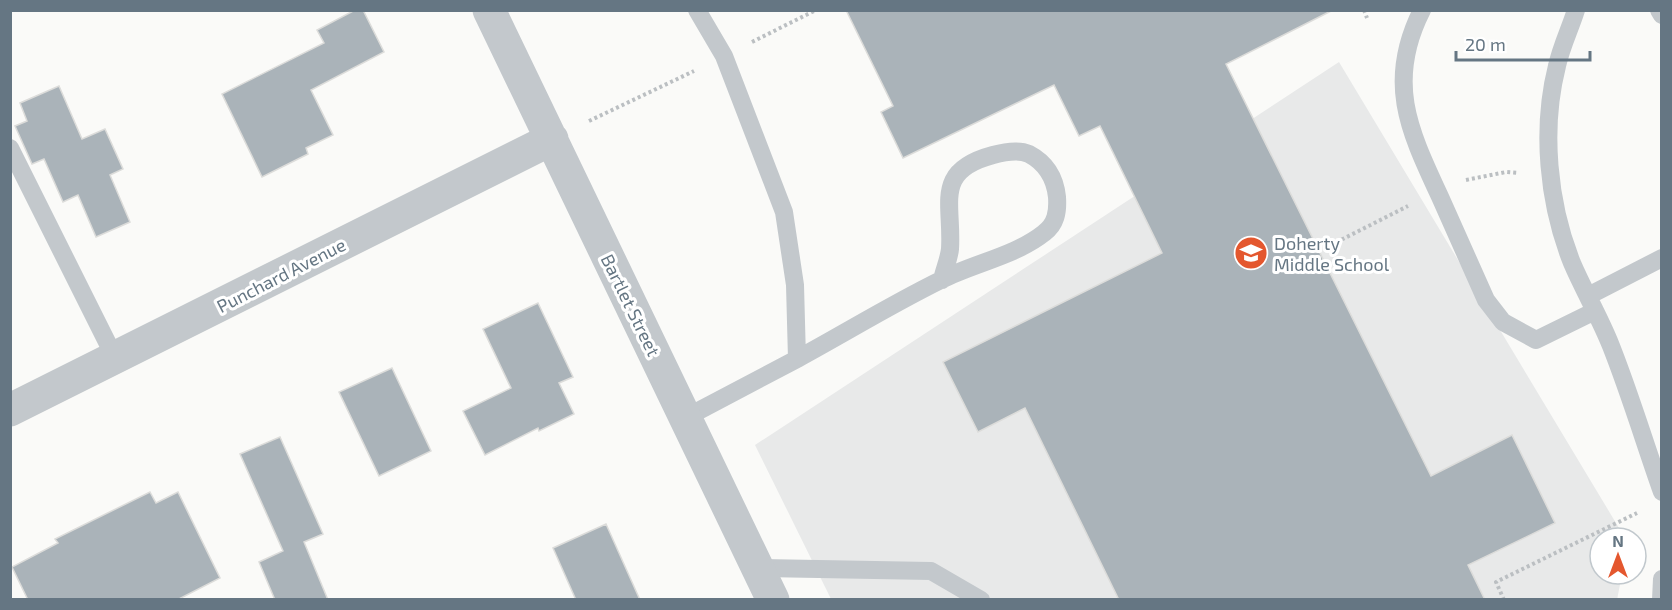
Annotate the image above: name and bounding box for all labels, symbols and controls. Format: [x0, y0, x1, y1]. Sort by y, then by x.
scale bar [1456, 24, 1590, 62]
text: 20 m [1465, 33, 1506, 55]
place label: Doherty Middle School [1274, 232, 1390, 275]
street label: Punchard Avenue [213, 233, 349, 317]
school or university icon: Doherty Middle School [1233, 235, 1269, 271]
street label: Bartlet Street [597, 250, 665, 360]
north arrow [1588, 526, 1648, 586]
text: N [1612, 531, 1624, 550]

